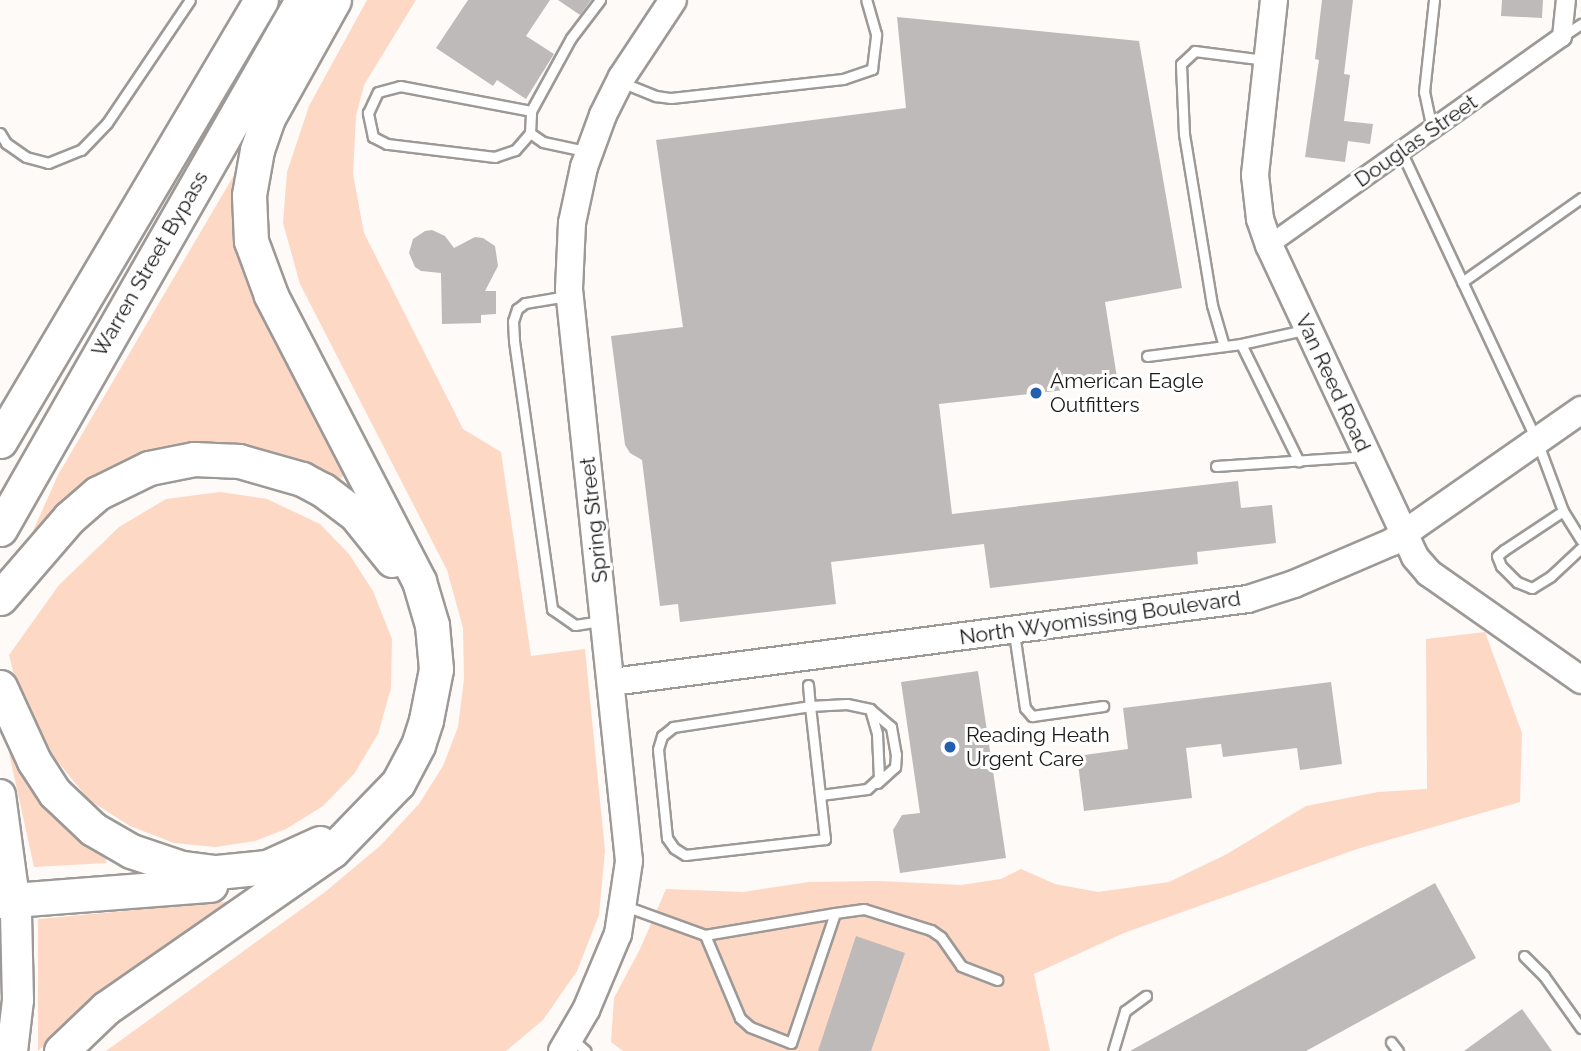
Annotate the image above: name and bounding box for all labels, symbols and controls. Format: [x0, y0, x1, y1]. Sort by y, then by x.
street label: Douglas Street [1350, 89, 1482, 193]
street label: Warren Street Bypass [87, 167, 213, 361]
street label: Van Reed Road [1290, 310, 1376, 456]
place label: American Eagle Outfitters [1050, 368, 1204, 418]
marker: American Eagle Outfitters [1028, 385, 1044, 401]
street label: Spring Street [575, 456, 613, 584]
street label: North Wyomissing Boulevard [957, 586, 1243, 650]
place label: Reading Heath Urgent Care [966, 722, 1110, 772]
marker: Reading Heath Urgent Care [940, 737, 960, 757]

